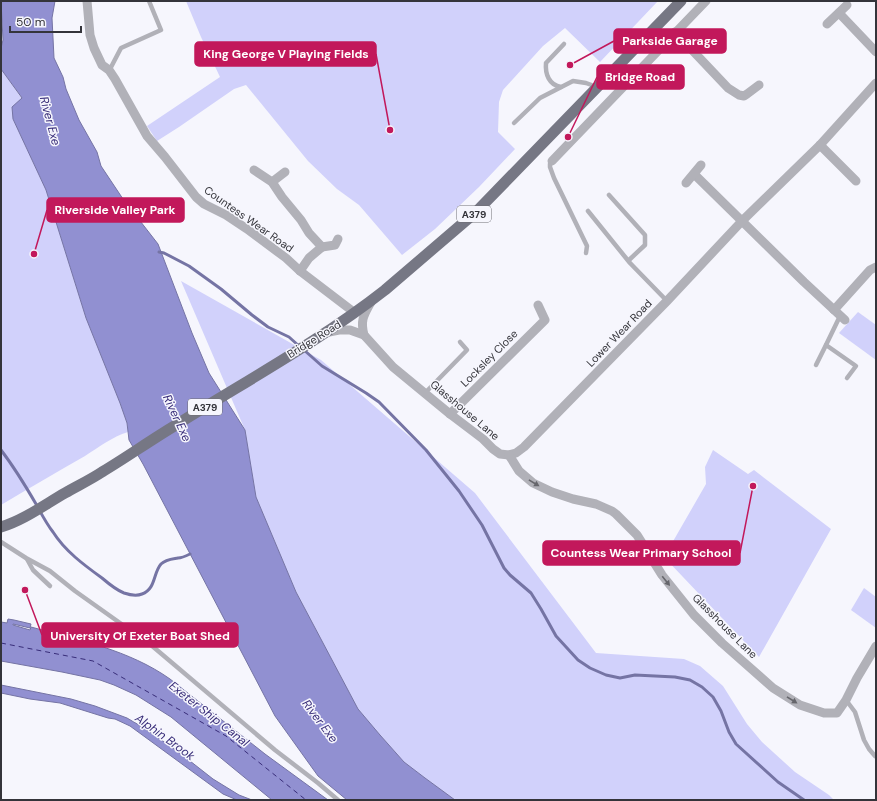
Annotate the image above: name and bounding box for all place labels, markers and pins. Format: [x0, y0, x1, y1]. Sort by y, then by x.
callout: Parkside Garage [614, 29, 726, 53]
callout: King George V Playing Fields [195, 42, 376, 66]
callout: Bridge Road [597, 65, 684, 89]
callout: Riverside Valley Park [47, 198, 184, 222]
callout: Countess Wear Primary School [543, 541, 740, 565]
callout: University Of Exeter Boat Shed [42, 623, 238, 647]

